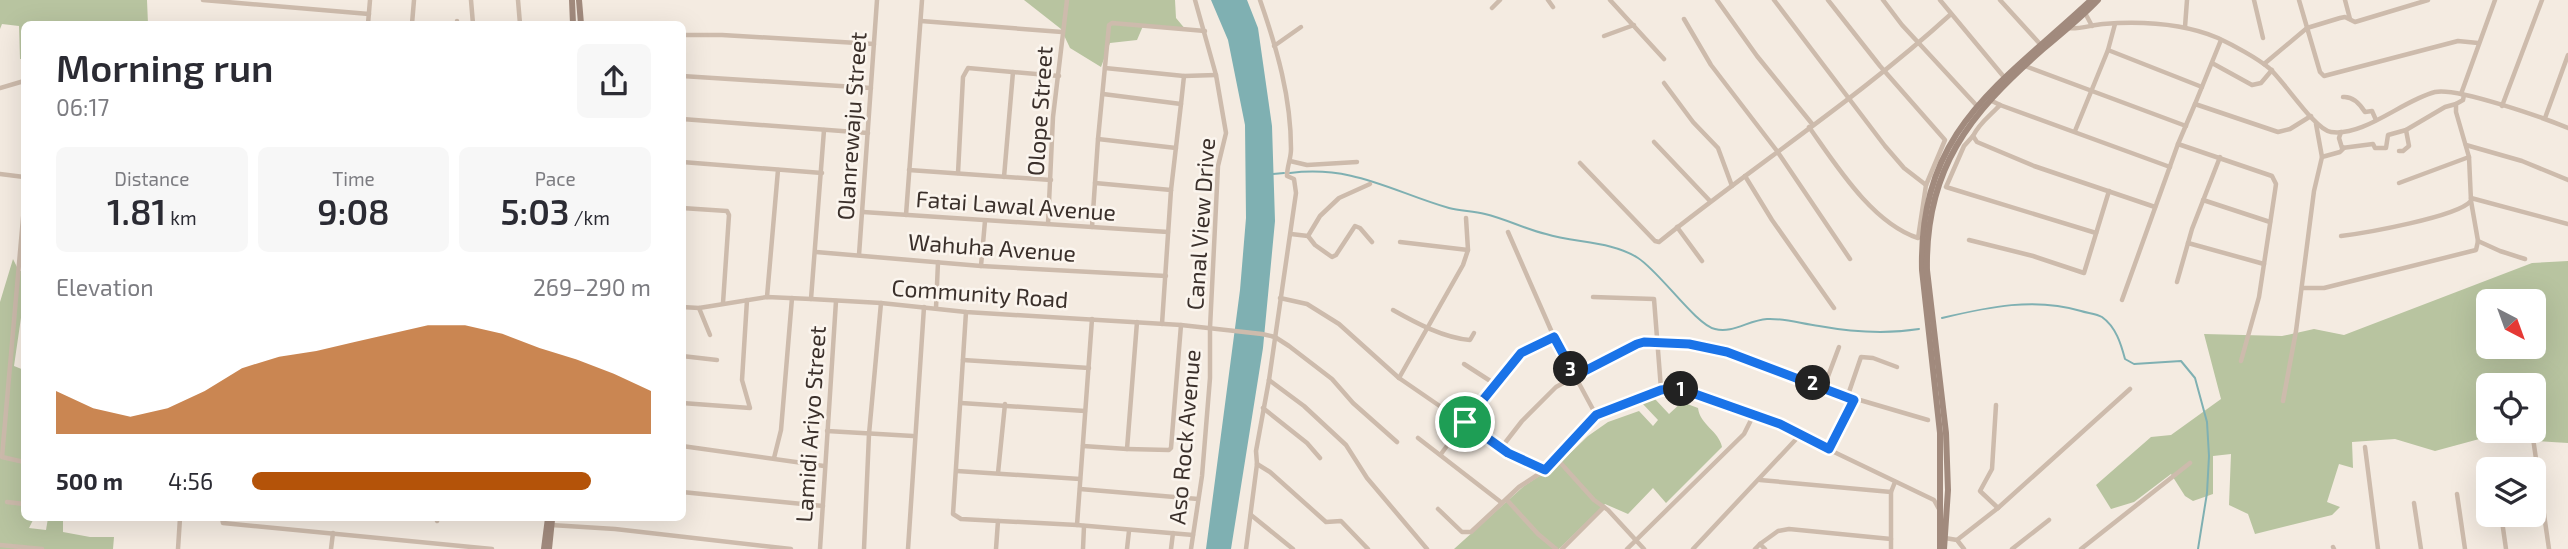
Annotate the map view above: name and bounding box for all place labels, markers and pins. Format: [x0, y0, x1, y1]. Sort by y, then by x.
pin: 3 [1554, 352, 1588, 386]
pin: 2 [1796, 366, 1830, 400]
pin: 1 [1664, 372, 1698, 406]
pin [1435, 392, 1495, 452]

